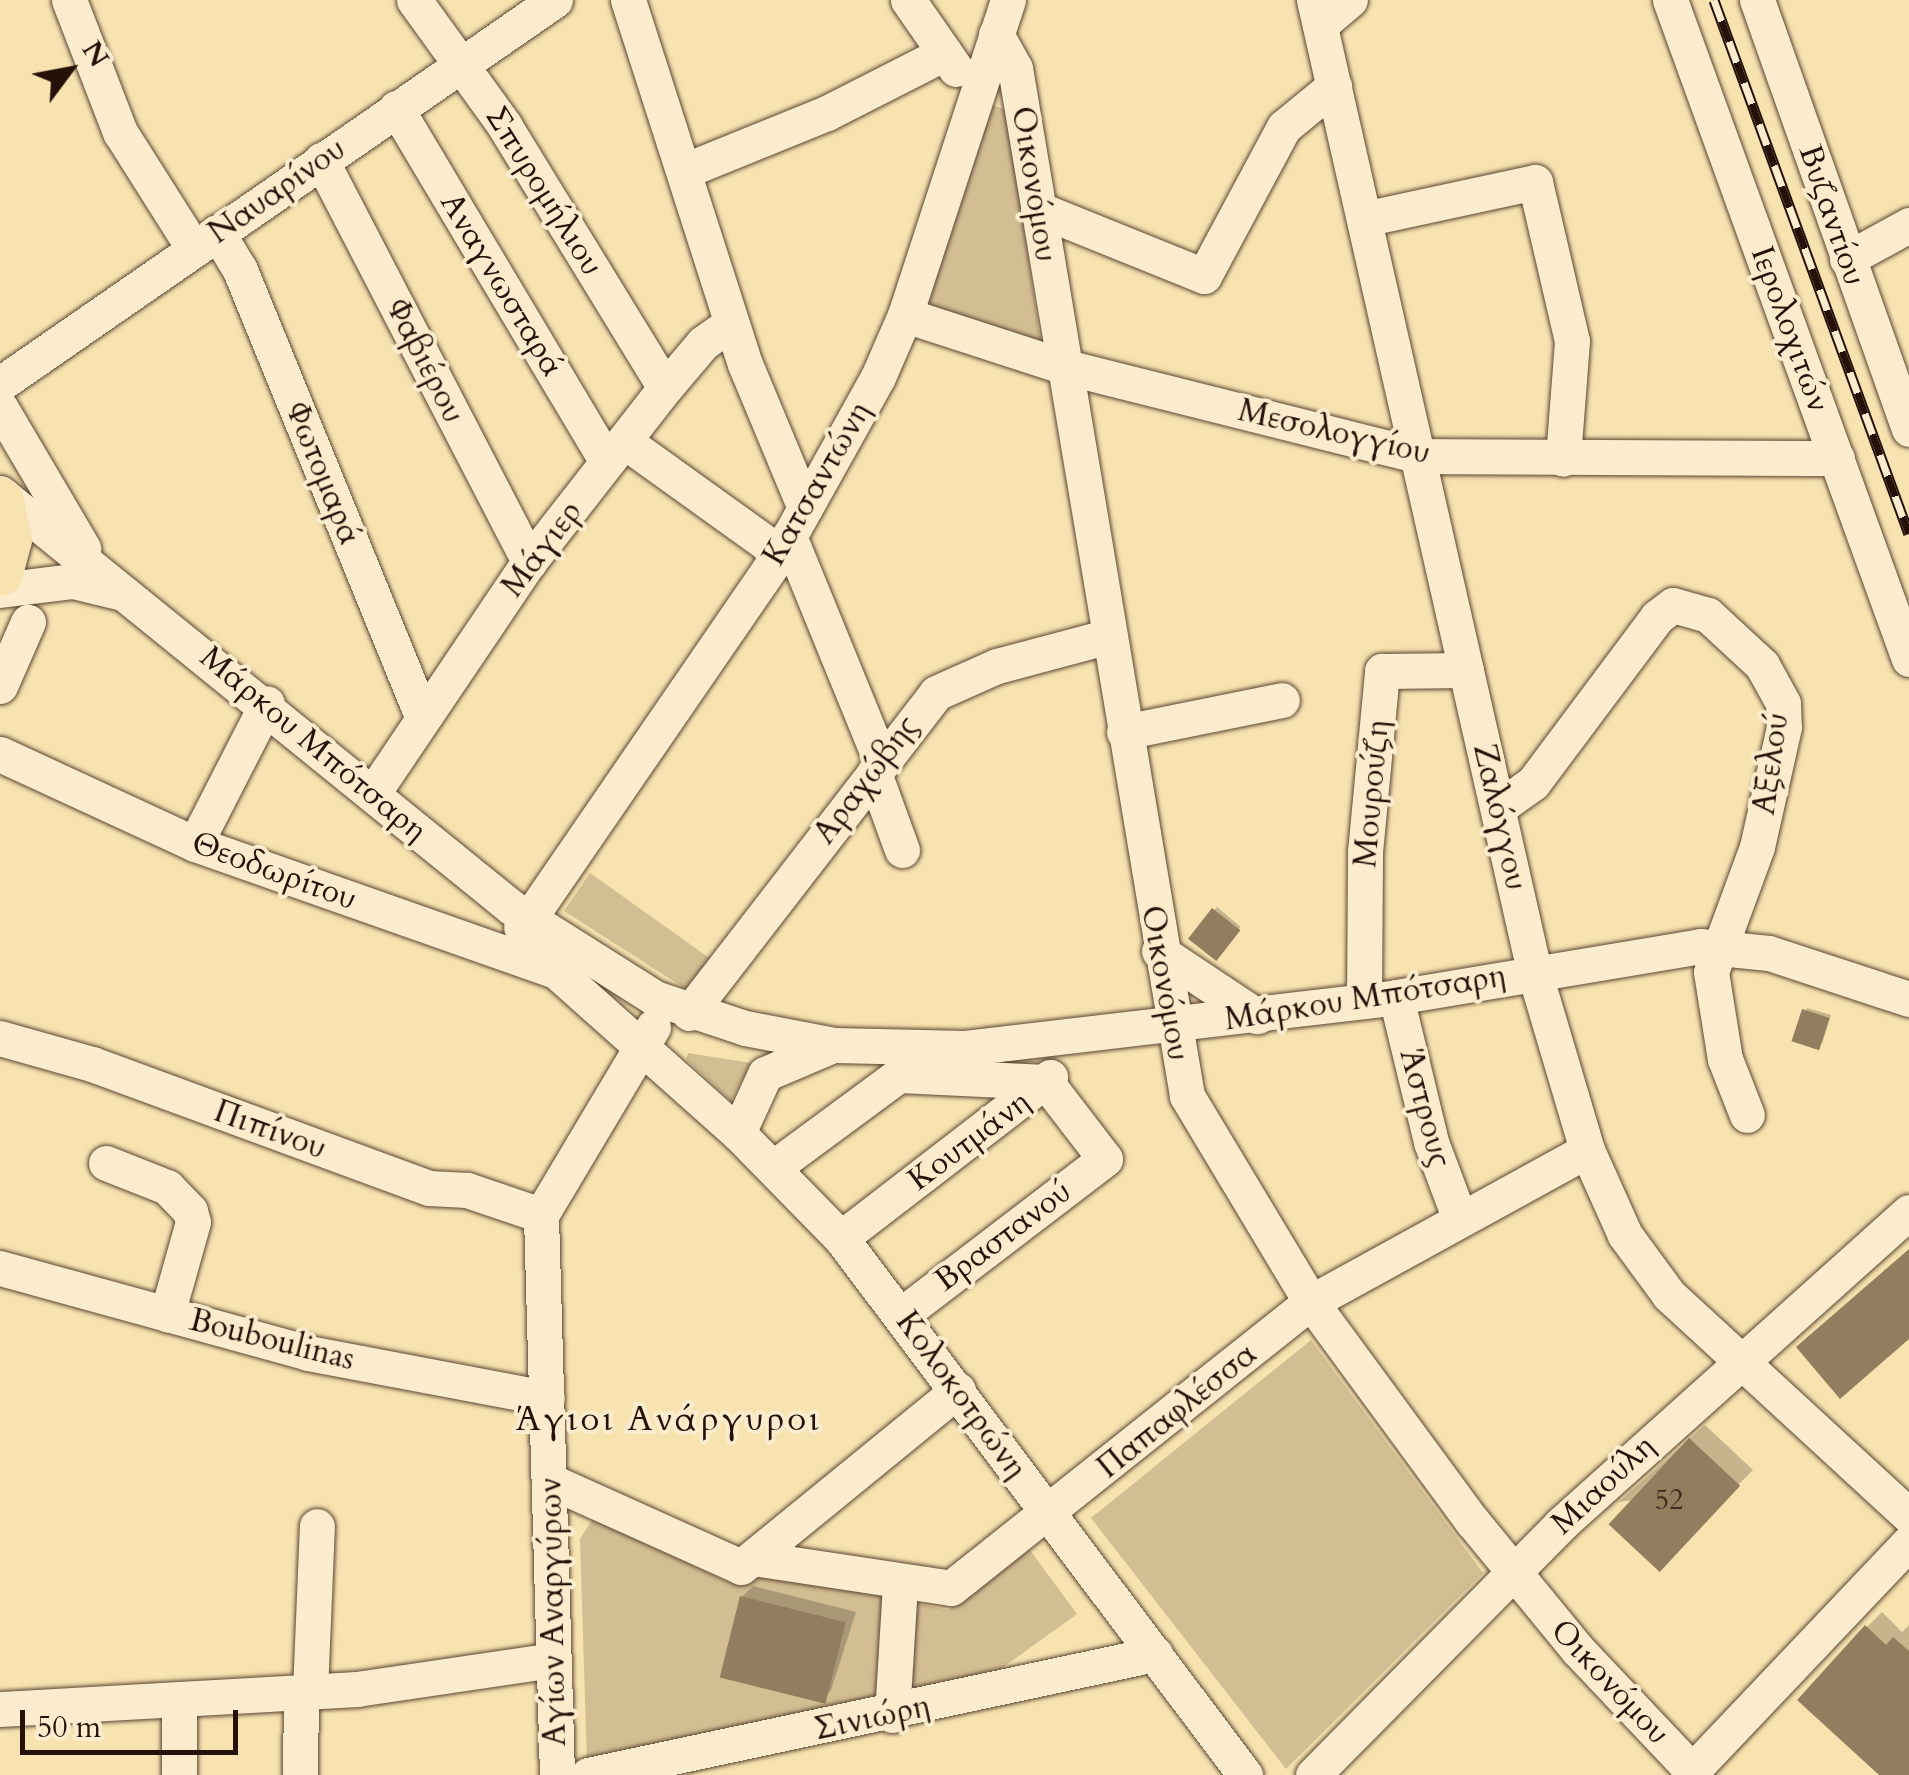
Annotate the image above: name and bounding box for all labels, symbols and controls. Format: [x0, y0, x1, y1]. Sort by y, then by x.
north arrow [20, 20, 120, 120]
text: N [73, 34, 118, 74]
street label: Σπυρομήλιου [477, 100, 611, 282]
street label: Οικονόμου [1003, 104, 1065, 264]
street label: Ναυαρίνου [201, 130, 353, 252]
street label: Βυζαντίου [1790, 140, 1874, 290]
street label: Αναγνωσταρά [432, 186, 572, 384]
street label: Ιερολοχιτών [1742, 241, 1838, 417]
street label: Φαβιέρου [377, 293, 473, 429]
street label: Μεσολογγίου [1234, 391, 1434, 473]
street label: Κατσαντώνη [755, 396, 879, 572]
street label: Φωτομαρά [277, 397, 369, 551]
street label: Μάγιερ [493, 493, 591, 605]
street label: Μάρκου Μπότσαρη [192, 638, 434, 850]
street label: Αραχώβης [805, 708, 927, 852]
street label: Αξελού [1745, 711, 1797, 817]
street label: Μουρούζη [1346, 719, 1398, 869]
street label: Ζαλόγγου [1465, 740, 1535, 894]
street label: Θεοδωρίτου [186, 823, 362, 919]
street label: Οικονόμου [1132, 903, 1198, 1063]
street label: Μάρκου Μπότσαρη [1222, 957, 1508, 1039]
street label: Άστρους [1391, 1045, 1459, 1171]
street label: Κουτμάνη [901, 1083, 1037, 1199]
street label: Πιπίνου [209, 1092, 331, 1168]
street label: Βραστανού [927, 1172, 1079, 1300]
street label: Bouboulinas [186, 1301, 358, 1379]
street label: Κολοκοτρώνη [887, 1304, 1035, 1486]
street label: Παπαφλέσσα [1090, 1335, 1264, 1487]
district label: Άγιοι Ανάργυροι [516, 1398, 822, 1440]
street label: Μιαούλη [1543, 1428, 1663, 1542]
street label: Αγίων Αναργύρων [531, 1477, 575, 1747]
house number: 52 [1655, 1483, 1683, 1517]
street label: Οικονόμου [1543, 1612, 1677, 1752]
street label: Σινιώρη [811, 1687, 933, 1749]
scale bar [25, 1690, 242, 1752]
text: 50 m [37, 1707, 101, 1748]

